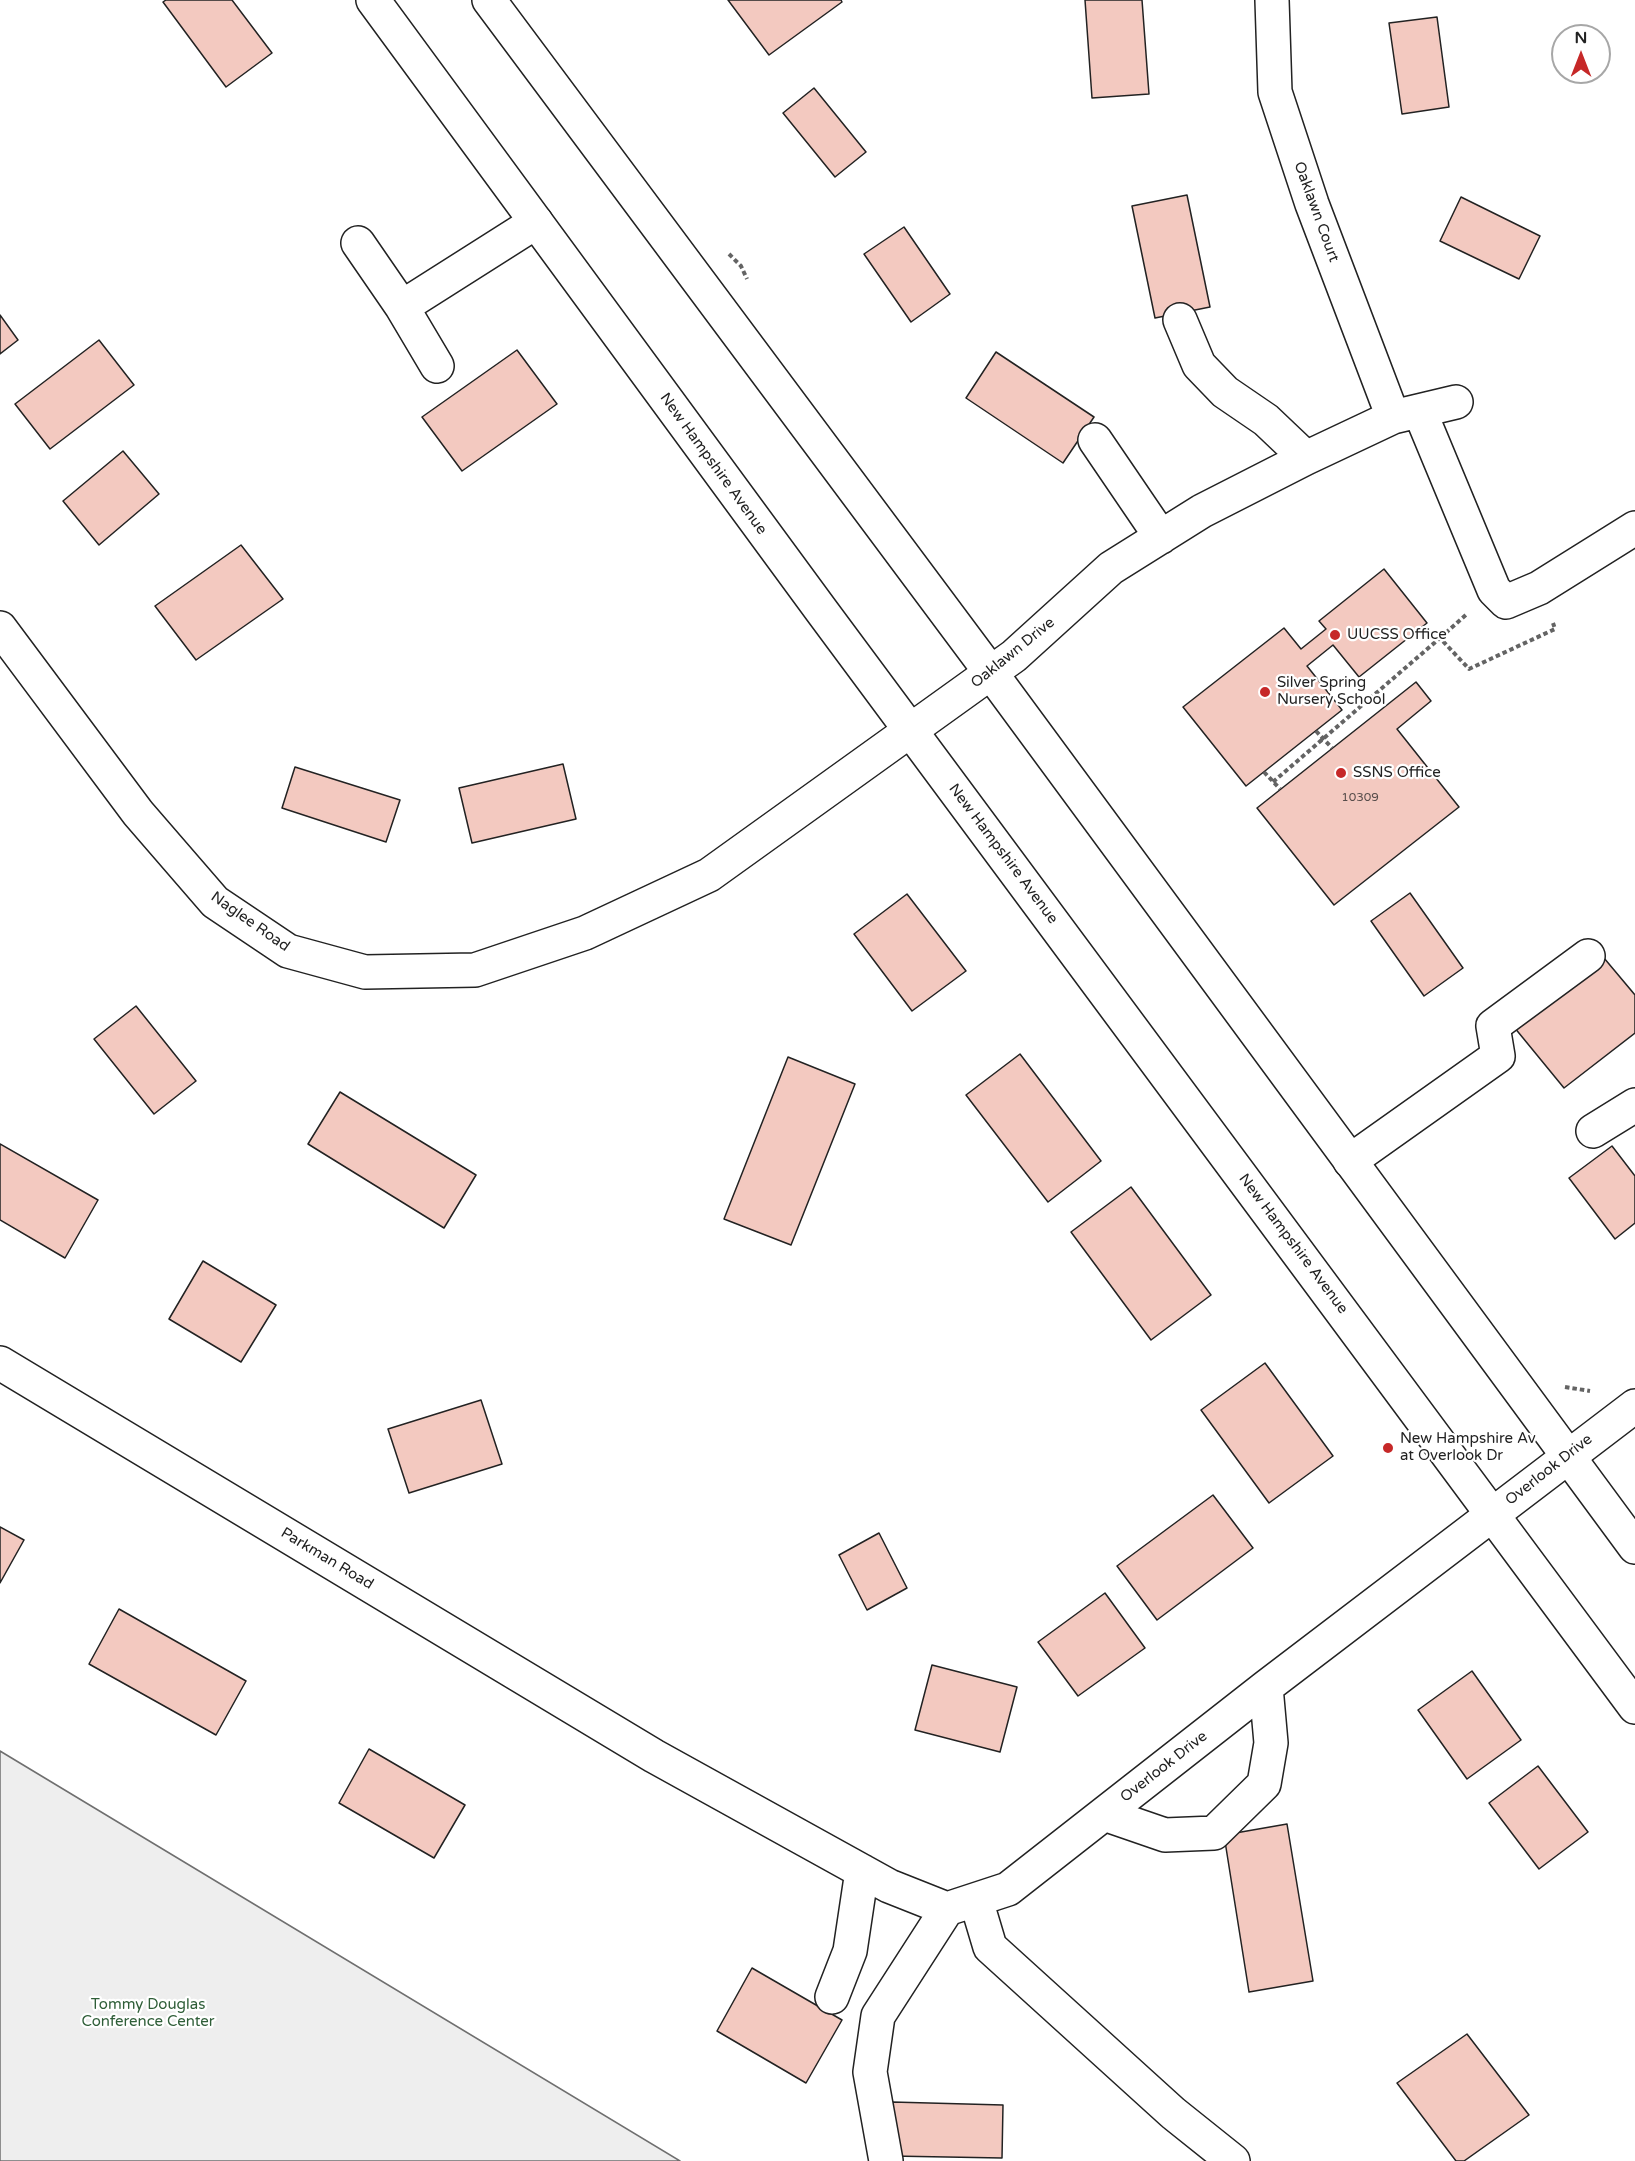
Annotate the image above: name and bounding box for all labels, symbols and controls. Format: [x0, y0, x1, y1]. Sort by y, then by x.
north arrow [1551, 24, 1611, 84]
text: N [1575, 28, 1587, 48]
street label: Oaklawn Court [1290, 159, 1342, 265]
street label: New Hampshire Avenue [656, 390, 770, 538]
street label: Oaklawn Drive [967, 614, 1059, 692]
place label: UUCSS Office [1347, 626, 1447, 644]
marker: UUCSS Office [1328, 628, 1342, 642]
place label: Silver Spring Nursery School [1277, 674, 1385, 709]
marker: Silver Spring Nursery School [1258, 685, 1272, 699]
place label: SSNS Office [1353, 764, 1441, 782]
marker: SSNS Office [1334, 766, 1348, 780]
street label: New Hampshire Avenue [944, 780, 1062, 928]
house number: 10309 [1341, 791, 1379, 805]
street label: Naglee Road [207, 888, 293, 956]
street label: New Hampshire Avenue [1234, 1170, 1352, 1318]
place label: New Hampshire Av at Overlook Dr [1400, 1430, 1536, 1465]
street label: Overlook Drive [1502, 1431, 1596, 1509]
marker: New Hampshire Av at Overlook Dr [1381, 1441, 1395, 1455]
street label: Parkman Road [277, 1524, 377, 1594]
street label: Overlook Drive [1117, 1728, 1211, 1806]
park label: Tommy Douglas Conference Center [82, 1996, 214, 2031]

